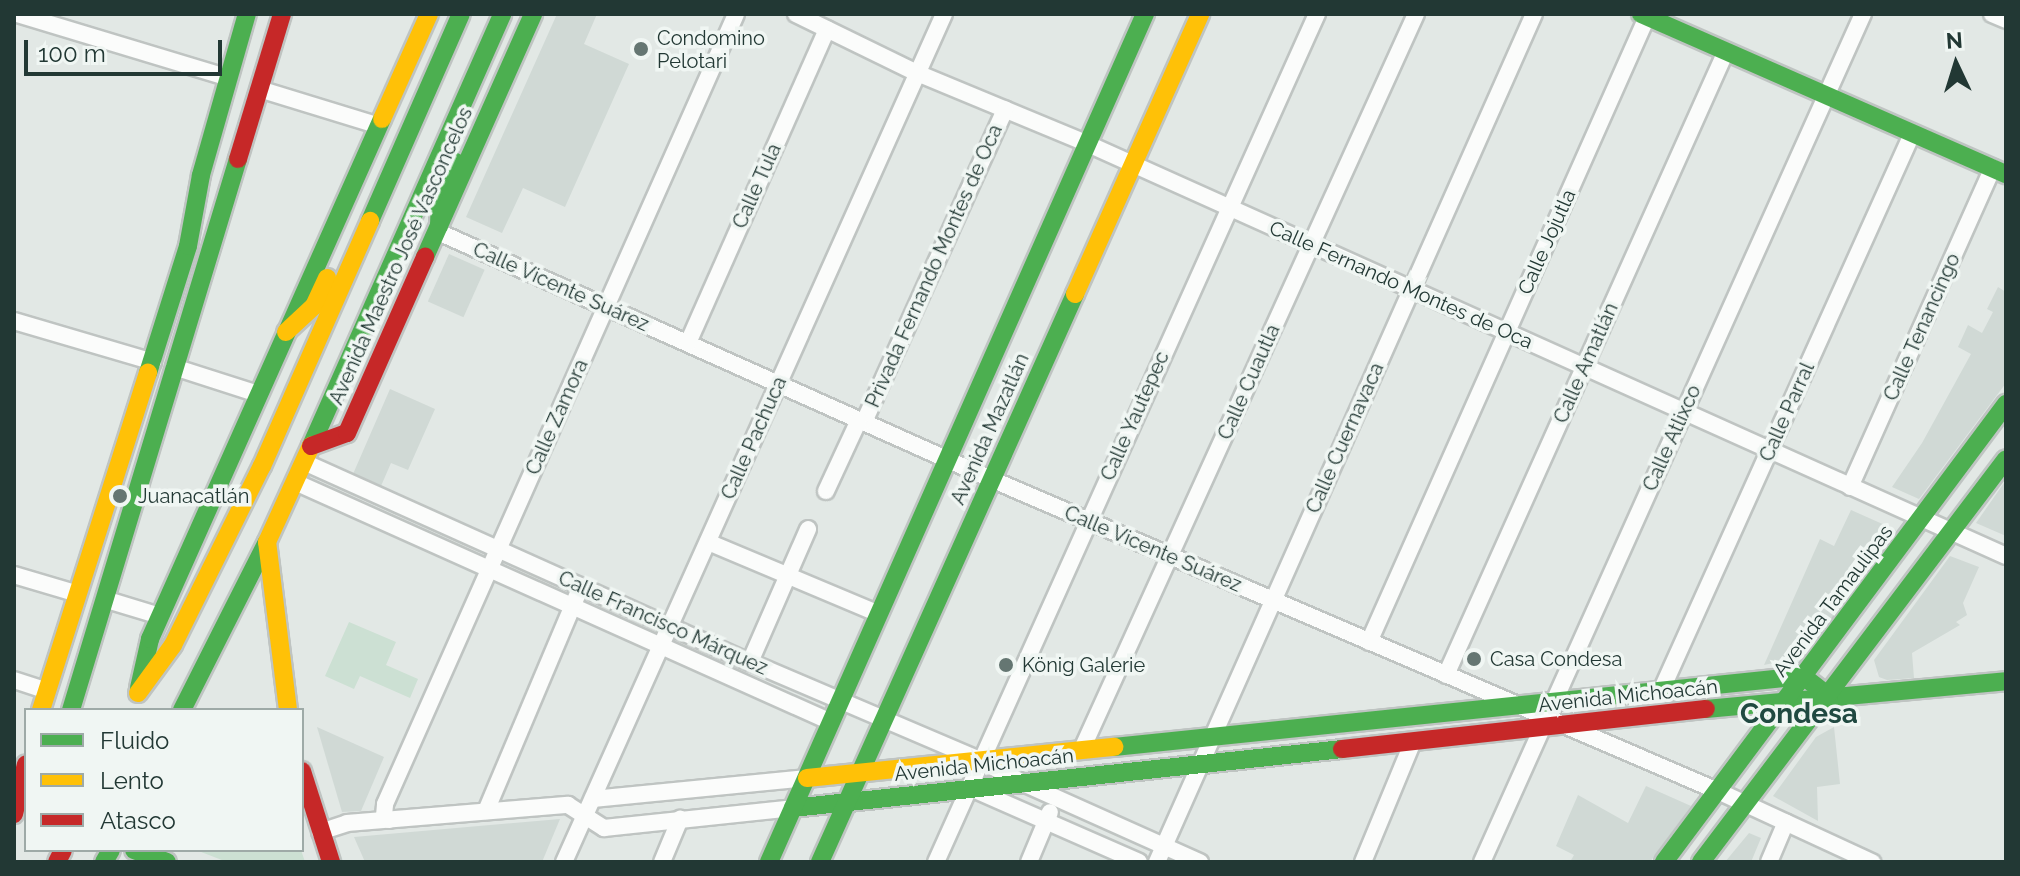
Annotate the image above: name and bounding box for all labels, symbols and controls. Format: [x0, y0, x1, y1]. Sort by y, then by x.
scale bar [28, 24, 226, 74]
north arrow [1916, 24, 1996, 104]
place label: Condomino Pelotari [657, 26, 765, 73]
text: N [1945, 27, 1964, 54]
text: 100 m [38, 39, 106, 68]
marker: Condomino Pelotari [632, 40, 650, 58]
street label: Avenida Maestro José Vasconcelos [324, 103, 478, 409]
street label: Privada Fernando Montes de Oca [861, 121, 1007, 411]
street label: Calle Tula [728, 140, 786, 232]
street label: Calle Jojutla [1513, 185, 1581, 299]
street label: Calle Fernando Montes de Oca [1266, 216, 1536, 354]
street label: Calle Vicente Suárez [469, 237, 653, 337]
street label: Calle Tenancingo [1879, 249, 1965, 405]
street label: Calle Amatlán [1549, 299, 1623, 427]
street label: Calle Cuautla [1213, 321, 1285, 443]
street label: Calle Yautepec [1096, 347, 1174, 485]
street label: Avenida Mazatlán [946, 350, 1034, 508]
street label: Calle Zamora [521, 355, 593, 479]
street label: Calle Cuernavaca [1301, 359, 1389, 517]
street label: Calle Parral [1754, 359, 1820, 465]
street label: Calle Pachuca [716, 373, 792, 503]
street label: Calle Atlixco [1638, 381, 1706, 495]
place label: Juanacatlán [138, 484, 249, 508]
marker: Juanacatlán [109, 485, 131, 507]
street label: Calle Vicente Suárez [1060, 501, 1246, 597]
street label: Avenida Tamaulipas [1768, 520, 1898, 682]
street label: Calle Francisco Márquez [555, 566, 771, 680]
place label: Casa Condesa [1490, 647, 1622, 671]
marker: Casa Condesa [1465, 650, 1483, 668]
place label: König Galerie [1022, 653, 1145, 677]
marker: König Galerie [997, 656, 1015, 674]
street label: Avenida Michoacán [1537, 675, 1719, 717]
district label: Condesa [1740, 697, 1858, 731]
legend [24, 708, 304, 852]
text: Fluido [100, 726, 169, 755]
street label: Avenida Michoacán [893, 744, 1075, 786]
text: Lento [100, 766, 164, 795]
text: Atasco [100, 806, 176, 835]

